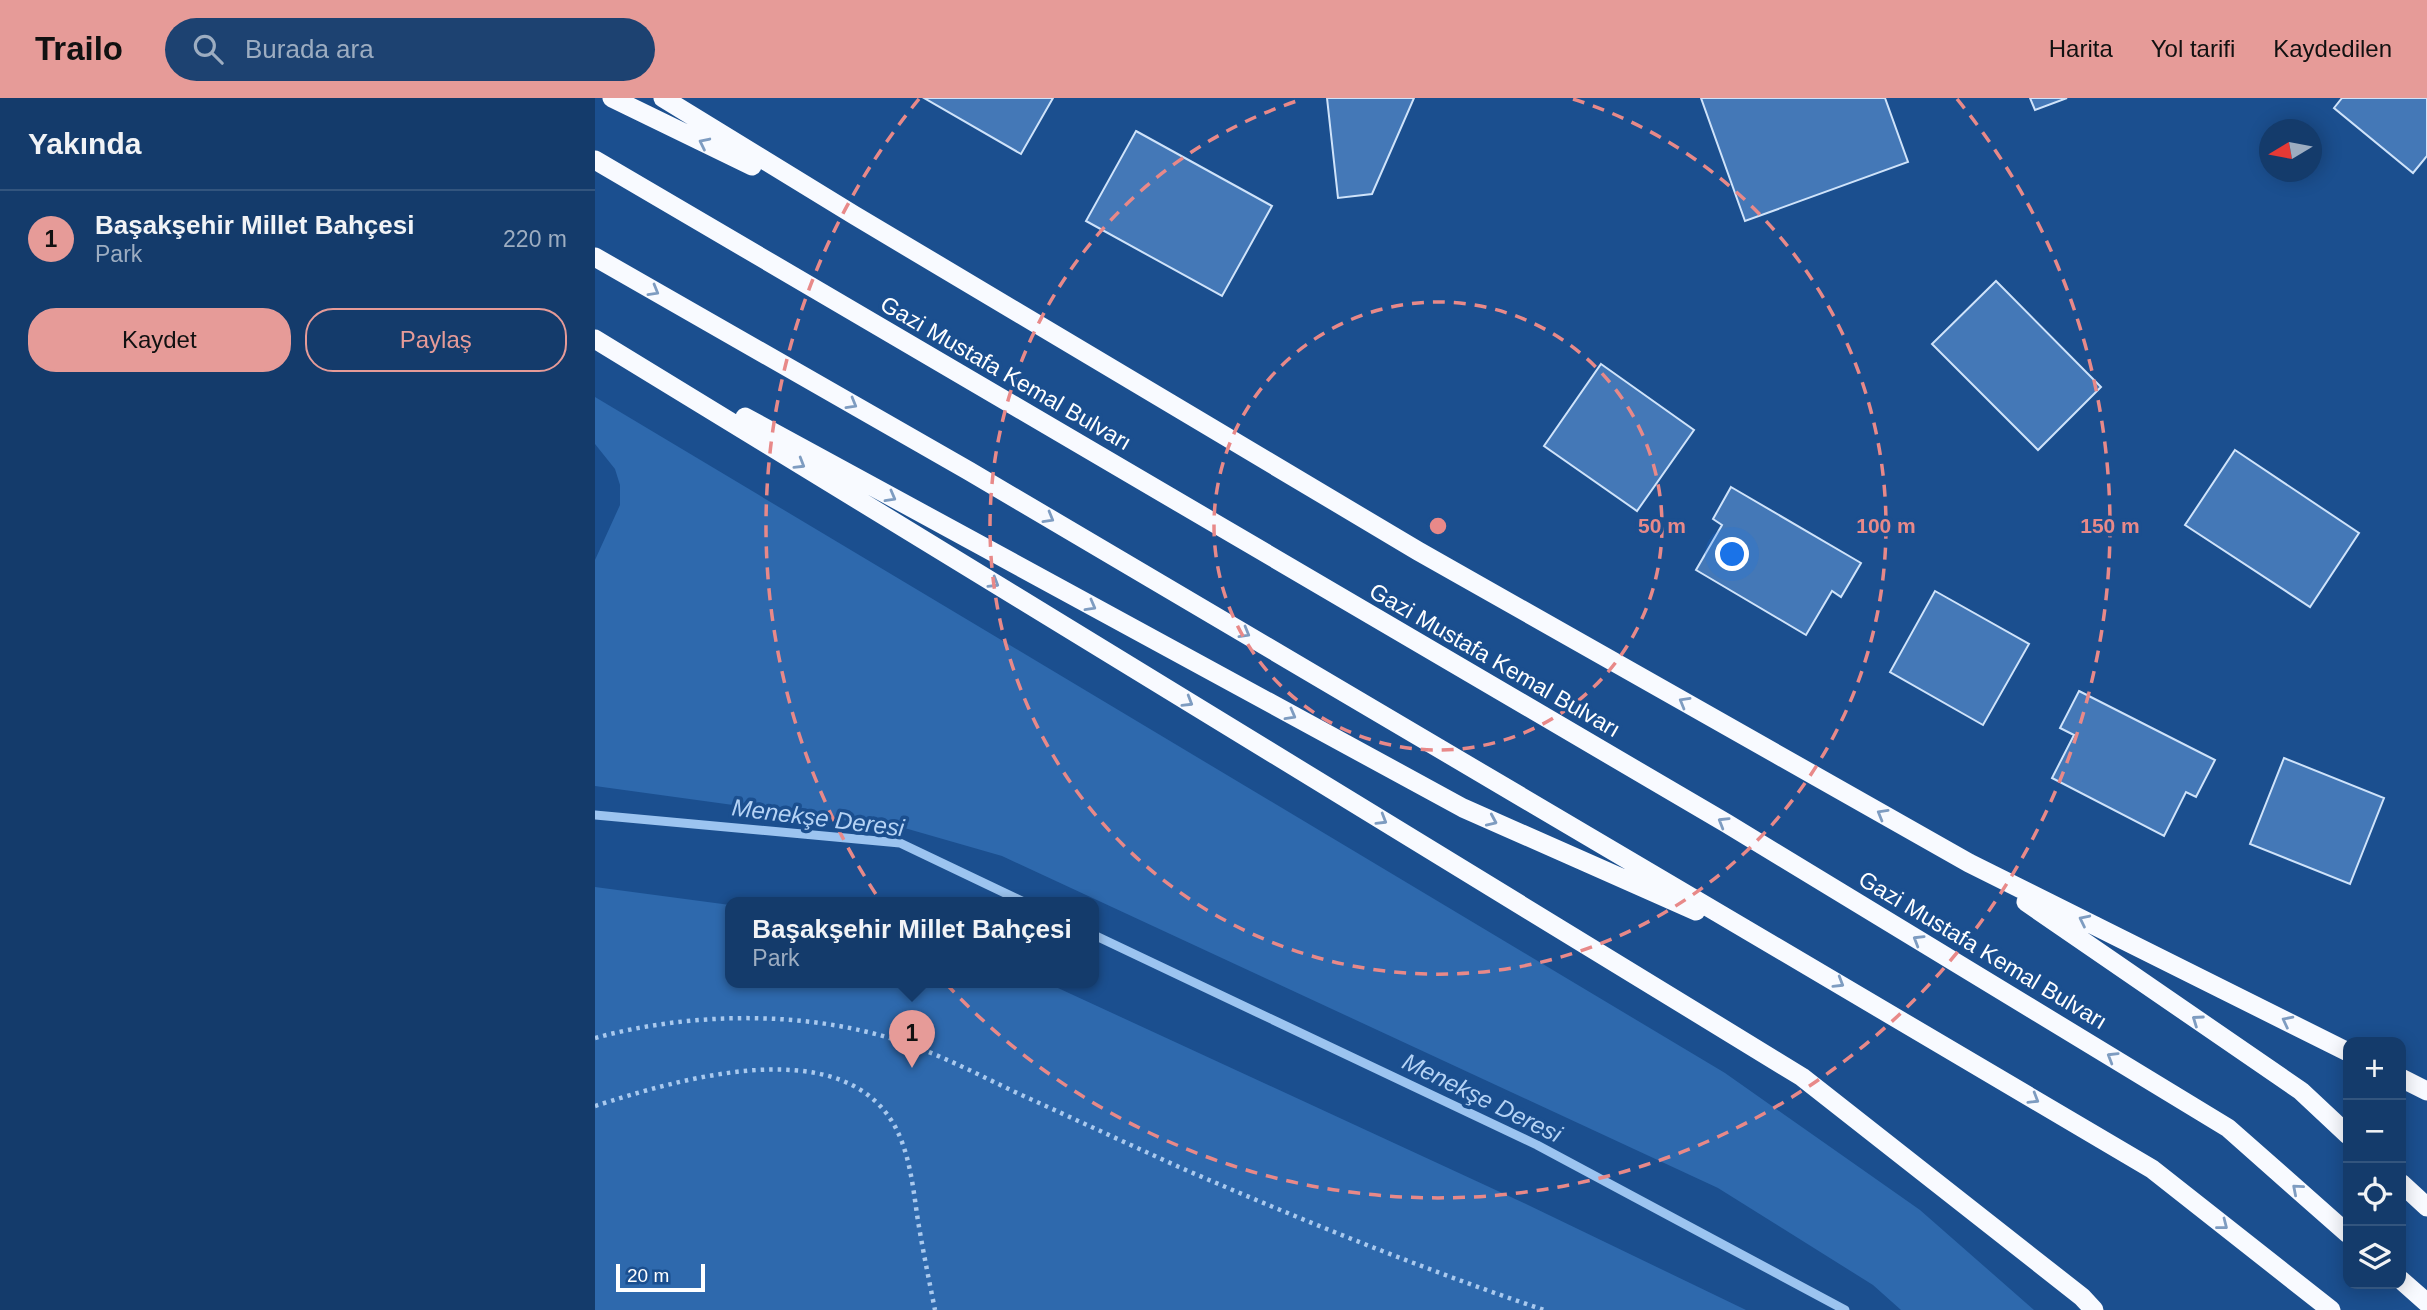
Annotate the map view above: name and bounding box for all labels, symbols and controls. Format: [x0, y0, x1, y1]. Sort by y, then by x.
search box [165, 18, 655, 81]
text: Trailo [35, 30, 123, 67]
icon: search [189, 30, 227, 68]
text: Burada ara [245, 34, 374, 64]
text: Harita [2049, 35, 2113, 62]
text: Yol tarifi [2151, 35, 2235, 62]
text: Kaydedilen [2273, 35, 2392, 62]
north arrow [2259, 119, 2322, 182]
text: Yakında [28, 127, 141, 160]
one-way arrow [699, 137, 712, 151]
text: Başakşehir Millet Bahçesi [95, 210, 414, 240]
text: 1 [45, 226, 57, 252]
text: 220 m [503, 226, 567, 252]
text: Park [95, 241, 142, 267]
one-way arrow [647, 283, 660, 296]
street label: Gazi Mustafa Kemal Bulvarı [876, 290, 1136, 456]
button: Kaydet [28, 308, 291, 372]
button: Paylaş [305, 308, 567, 372]
one-way arrow [844, 396, 857, 409]
one-way arrow [792, 456, 805, 469]
one-way arrow [884, 489, 897, 502]
one-way arrow [1041, 510, 1054, 523]
centre of rings [1426, 514, 1450, 538]
text: 50 m [1638, 514, 1686, 537]
text: 100 m [1856, 514, 1916, 537]
text: 150 m [2080, 514, 2140, 537]
your location [1715, 537, 1749, 571]
one-way arrow [986, 575, 999, 588]
street label: Gazi Mustafa Kemal Bulvarı [1365, 577, 1625, 743]
one-way arrow [1084, 597, 1096, 611]
one-way arrow [1237, 625, 1250, 638]
one-way arrow [1180, 693, 1193, 706]
one-way arrow [1679, 697, 1692, 710]
one-way arrow [1284, 706, 1296, 720]
water label: Menekşe Deresi [730, 794, 906, 842]
one-way arrow [1877, 809, 1890, 822]
one-way arrow [1374, 812, 1387, 825]
one-way arrow [1485, 813, 1497, 827]
one-way arrow [1718, 817, 1731, 830]
street label: Gazi Mustafa Kemal Bulvarı [1854, 865, 2112, 1035]
popup [725, 897, 1099, 988]
text: Başakşehir Millet Bahçesi [752, 914, 1072, 944]
one-way arrow [2079, 914, 2091, 928]
one-way arrow [1912, 935, 1925, 948]
text: Park [752, 945, 800, 971]
one-way arrow [1831, 975, 1844, 988]
pin: 1 [889, 1010, 935, 1068]
one-way arrow [2192, 1016, 2205, 1028]
one-way arrow [2282, 1016, 2294, 1030]
map controls [2343, 1037, 2406, 1289]
button: + [2343, 1037, 2406, 1100]
water label: Menekşe Deresi [1398, 1047, 1567, 1148]
one-way arrow [2107, 1053, 2120, 1066]
one-way arrow [2027, 1091, 2040, 1104]
button: − [2343, 1100, 2406, 1163]
button: locate [2343, 1163, 2406, 1226]
one-way arrow [2292, 1184, 2305, 1197]
one-way arrow [2216, 1217, 2228, 1230]
button: layers [2343, 1226, 2406, 1289]
scale bar [616, 1261, 705, 1293]
text: 20 m [627, 1265, 669, 1286]

